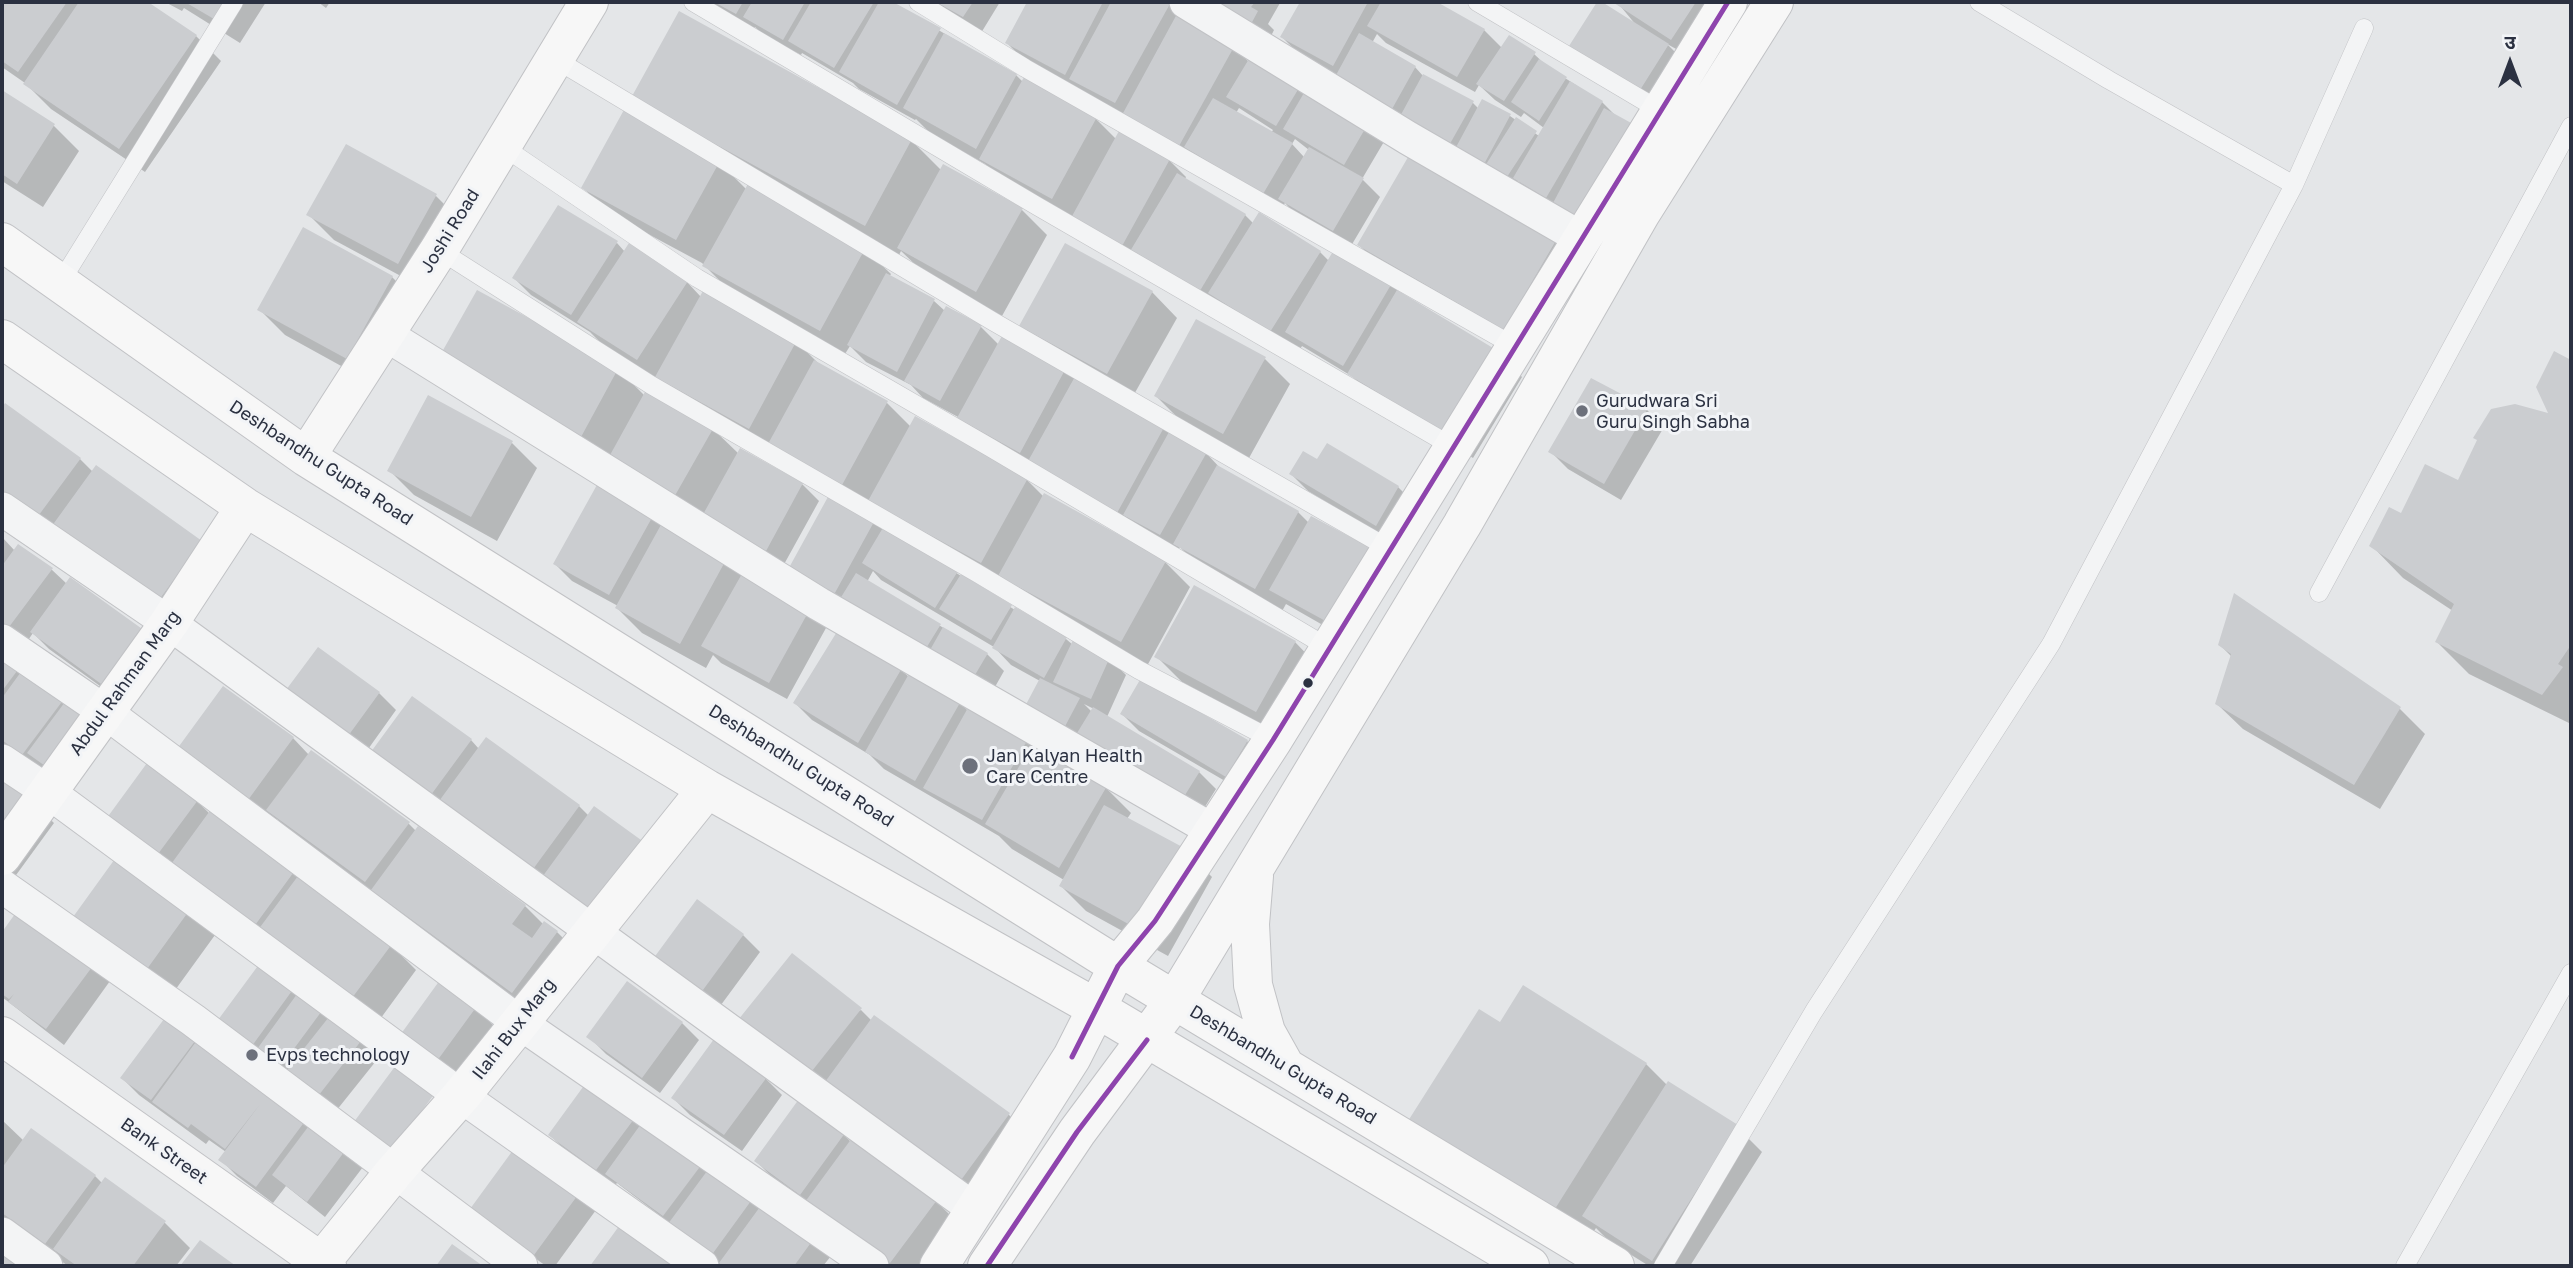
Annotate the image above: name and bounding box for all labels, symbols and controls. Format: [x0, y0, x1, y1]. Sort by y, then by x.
north arrow [2475, 28, 2545, 98]
text: उ [2504, 30, 2516, 53]
street label: Joshi Road [416, 185, 484, 277]
place label: Gurudwara Sri Guru Singh Sabha [1596, 390, 1750, 432]
street label: Deshbandhu Gupta Road [225, 396, 417, 530]
marker: Gurudwara Sri Guru Singh Sabha [1574, 403, 1590, 419]
street label: Abdul Rahman Marg [65, 606, 185, 760]
unlabelled marker [1301, 676, 1315, 690]
street label: Deshbandhu Gupta Road [704, 700, 898, 832]
place label: Jan Kalyan Health Care Centre [986, 745, 1143, 788]
marker: Jan Kalyan Health Care Centre [960, 756, 980, 776]
street label: Ilahi Bux Marg [468, 974, 560, 1084]
street label: Deshbandhu Gupta Road [1186, 1001, 1380, 1129]
place label: Evps technology [266, 1044, 410, 1066]
marker: Evps technology [244, 1047, 260, 1063]
street label: Bank Street [116, 1113, 212, 1189]

